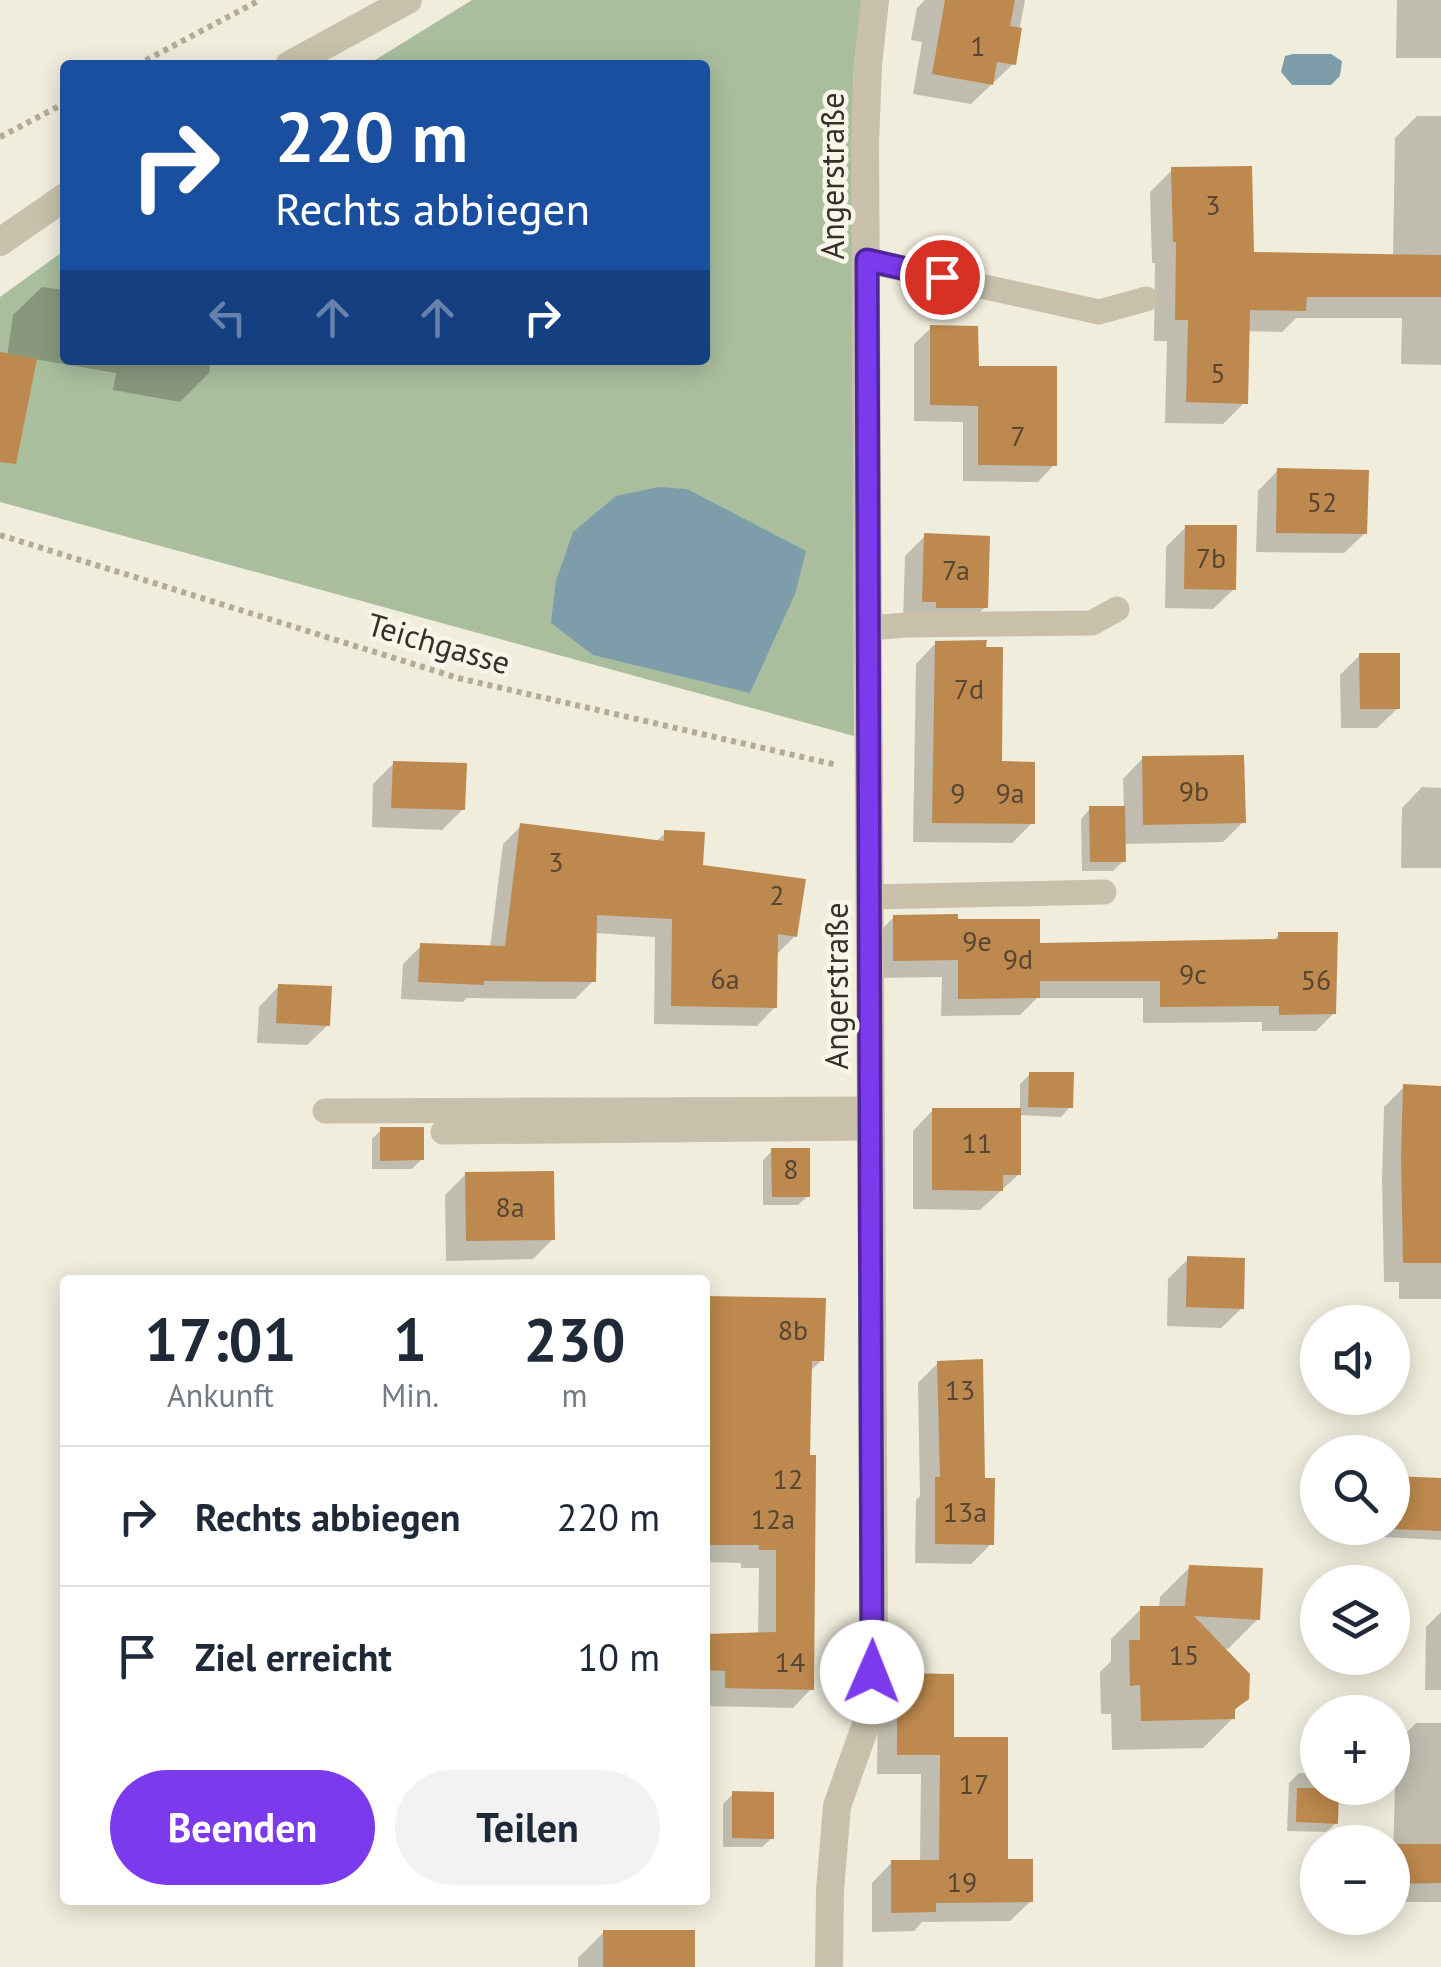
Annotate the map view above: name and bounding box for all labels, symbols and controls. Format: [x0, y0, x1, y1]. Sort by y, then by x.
house number: 1 [970, 27, 986, 64]
text: 220 m [275, 91, 468, 181]
street label: Angerstraße [811, 93, 853, 259]
icon: right [110, 100, 240, 230]
text: Rechts abbiegen [275, 179, 590, 237]
house number: 3 [1205, 186, 1221, 223]
pin [900, 235, 985, 320]
icon: arrive [915, 250, 970, 305]
icon: left [200, 290, 255, 345]
icon: ahead [305, 290, 360, 345]
icon: ahead [410, 290, 465, 345]
icon: right [515, 290, 570, 345]
house number: 5 [1210, 354, 1226, 391]
house number: 7 [1010, 417, 1026, 454]
house number: 52 [1307, 483, 1337, 520]
house number: 7b [1196, 539, 1226, 576]
house number: 7a [942, 551, 970, 588]
street label: Teichgasse [363, 603, 515, 683]
house number: 7d [954, 670, 984, 707]
house number: 9b [1179, 772, 1209, 809]
house number: 9 [950, 774, 966, 811]
house number: 9a [995, 774, 1025, 811]
house number: 3 [548, 843, 564, 880]
house number: 2 [769, 876, 785, 913]
street label: Angerstraße [815, 903, 857, 1069]
house number: 9e [962, 922, 992, 959]
house number: 9d [1003, 940, 1033, 977]
house number: 9c [1179, 955, 1207, 992]
house number: 6a [710, 960, 740, 997]
house number: 56 [1301, 961, 1331, 998]
house number: 11 [962, 1124, 992, 1161]
house number: 8 [783, 1150, 799, 1187]
house number: 8a [495, 1188, 525, 1225]
text: 17:01 [144, 1300, 297, 1378]
text: 1 [393, 1300, 427, 1378]
text: 230 [524, 1300, 626, 1378]
map controls [1300, 1305, 1410, 1935]
button: sound [1300, 1305, 1410, 1415]
house number: 8b [778, 1311, 808, 1348]
house number: 13 [945, 1371, 975, 1408]
text: Ankunft [167, 1374, 274, 1416]
text: Min. [381, 1374, 439, 1416]
text: m [562, 1374, 588, 1416]
button: search [1300, 1435, 1410, 1545]
house number: 12 [773, 1460, 803, 1497]
icon: right [110, 1489, 165, 1544]
text: Rechts abbiegen [195, 1492, 461, 1541]
text: 220 m [557, 1492, 660, 1541]
house number: 13a [943, 1493, 987, 1530]
house number: 12a [751, 1500, 795, 1537]
button: layers [1300, 1565, 1410, 1675]
position arrow [820, 1620, 924, 1724]
icon: arrive [110, 1629, 165, 1684]
text: Ziel erreicht [195, 1632, 392, 1681]
text: 10 m [578, 1632, 660, 1681]
house number: 15 [1169, 1636, 1199, 1673]
house number: 14 [775, 1643, 805, 1680]
button: + [1300, 1695, 1410, 1805]
house number: 17 [959, 1765, 989, 1802]
button: Beenden [110, 1770, 375, 1885]
button: Teilen [395, 1770, 660, 1885]
button: − [1300, 1825, 1410, 1935]
house number: 19 [947, 1863, 977, 1900]

